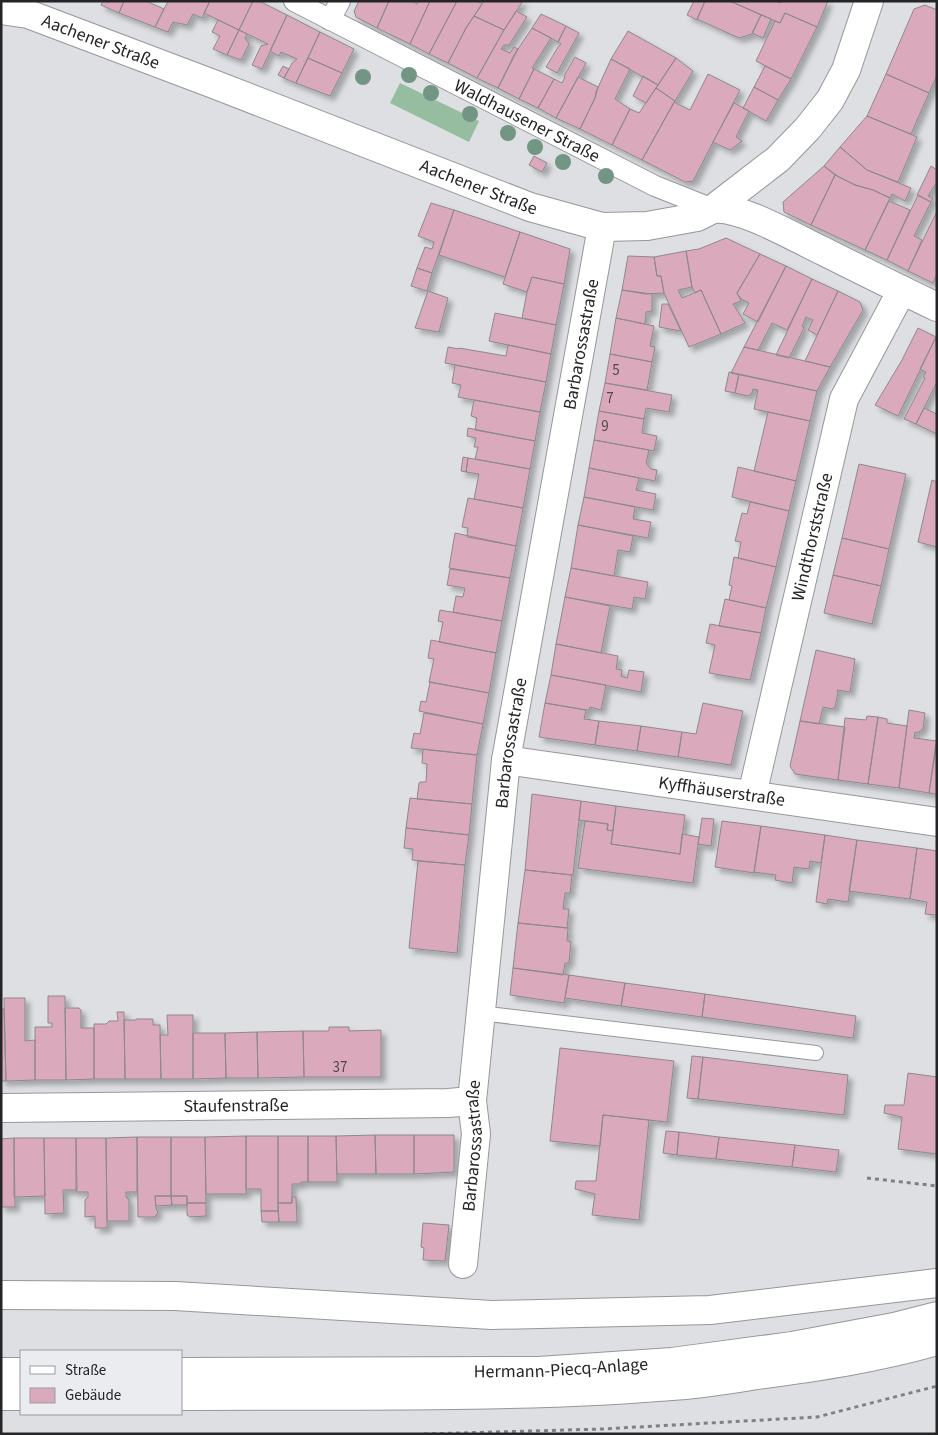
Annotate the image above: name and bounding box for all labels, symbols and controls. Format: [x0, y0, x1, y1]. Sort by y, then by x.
street label: Aachener Straße [38, 8, 163, 76]
street label: Waldhausener Straße [450, 73, 604, 169]
street label: Aachener Straße [416, 153, 540, 221]
street label: Barbarossastraße [557, 277, 605, 412]
house number: 5 [612, 360, 620, 381]
house number: 7 [606, 388, 614, 409]
house number: 9 [601, 416, 609, 437]
street label: Windthorststraße [785, 470, 839, 604]
street label: Barbarossastraße [489, 676, 534, 810]
street label: Kyffhäuserstraße [657, 770, 787, 813]
house number: 37 [333, 1057, 347, 1078]
street label: Barbarossastraße [456, 1079, 489, 1213]
street label: Staufenstraße [183, 1093, 289, 1119]
legend [20, 1350, 182, 1415]
street label: Hermann-Piecq-Anlage [474, 1352, 649, 1384]
text: Straße [65, 1360, 106, 1381]
text: Gebäude [65, 1385, 121, 1406]

